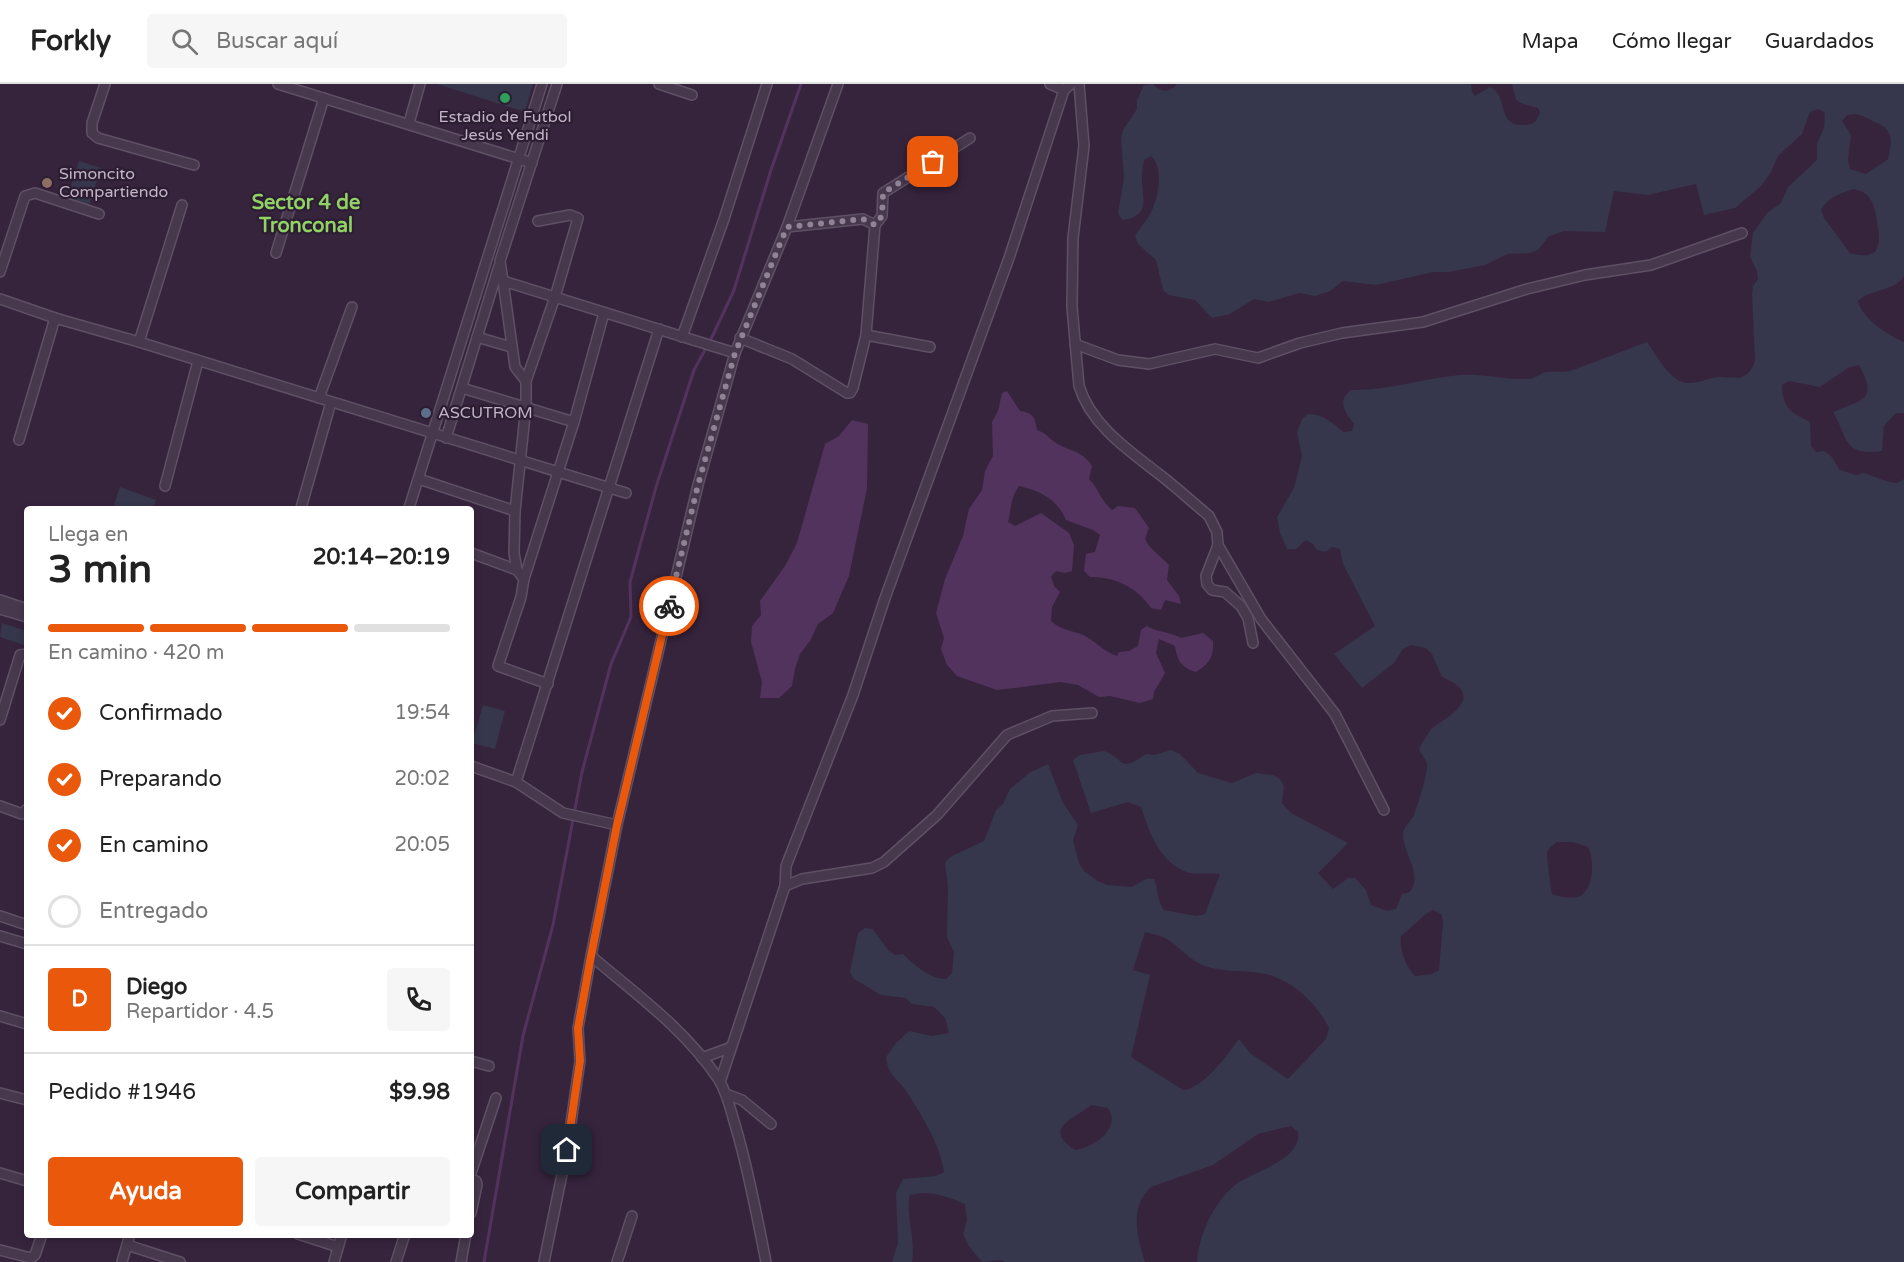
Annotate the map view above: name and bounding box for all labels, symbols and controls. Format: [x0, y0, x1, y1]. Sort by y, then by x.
search box [147, 14, 567, 68]
text: Forkly [30, 24, 111, 58]
icon: search [168, 25, 201, 58]
text: Buscar aquí [216, 28, 338, 54]
text: Mapa [1521, 29, 1579, 54]
text: Cómo llegar [1612, 29, 1732, 54]
text: Guardados [1765, 29, 1874, 54]
marker: Estadio de Futbol Jesús Yendi [498, 91, 512, 105]
place label: Estadio de Futbol Jesús Yendi [439, 107, 571, 145]
pin [907, 136, 958, 187]
icon: bag [916, 145, 949, 178]
place label: Simoncito Compartiendo [59, 164, 168, 202]
marker: Simoncito Compartiendo [40, 176, 54, 190]
district label: Sector 4 de Tronconal [252, 191, 360, 238]
place label: ASCUTROM [438, 403, 533, 423]
marker: ASCUTROM [419, 406, 433, 420]
text: Llega en [48, 523, 128, 547]
text: 20:14–20:19 [313, 544, 450, 570]
text: 3 min [48, 546, 152, 593]
courier [639, 576, 699, 636]
icon: bike [653, 590, 686, 623]
text: En camino · 420 m [48, 641, 224, 665]
icon: check [48, 697, 81, 730]
text: Confirmado [99, 700, 223, 726]
text: 19:54 [395, 701, 450, 725]
icon: check [48, 763, 81, 796]
text: Preparando [99, 766, 222, 792]
text: 20:02 [395, 767, 450, 791]
icon: check [48, 829, 81, 862]
text: En camino [99, 832, 209, 858]
text: 20:05 [395, 833, 450, 857]
text: Entregado [99, 898, 208, 924]
button: phone [387, 968, 450, 1031]
text: Diego [126, 974, 188, 1000]
text: D [71, 986, 88, 1012]
text: Repartidor · 4.5 [126, 1000, 274, 1024]
text: Pedido #1946 [48, 1079, 196, 1105]
text: $9.98 [389, 1079, 450, 1105]
pin [541, 1124, 592, 1175]
icon: home [550, 1133, 583, 1166]
button: Ayuda [48, 1157, 243, 1226]
button: Compartir [255, 1157, 450, 1226]

